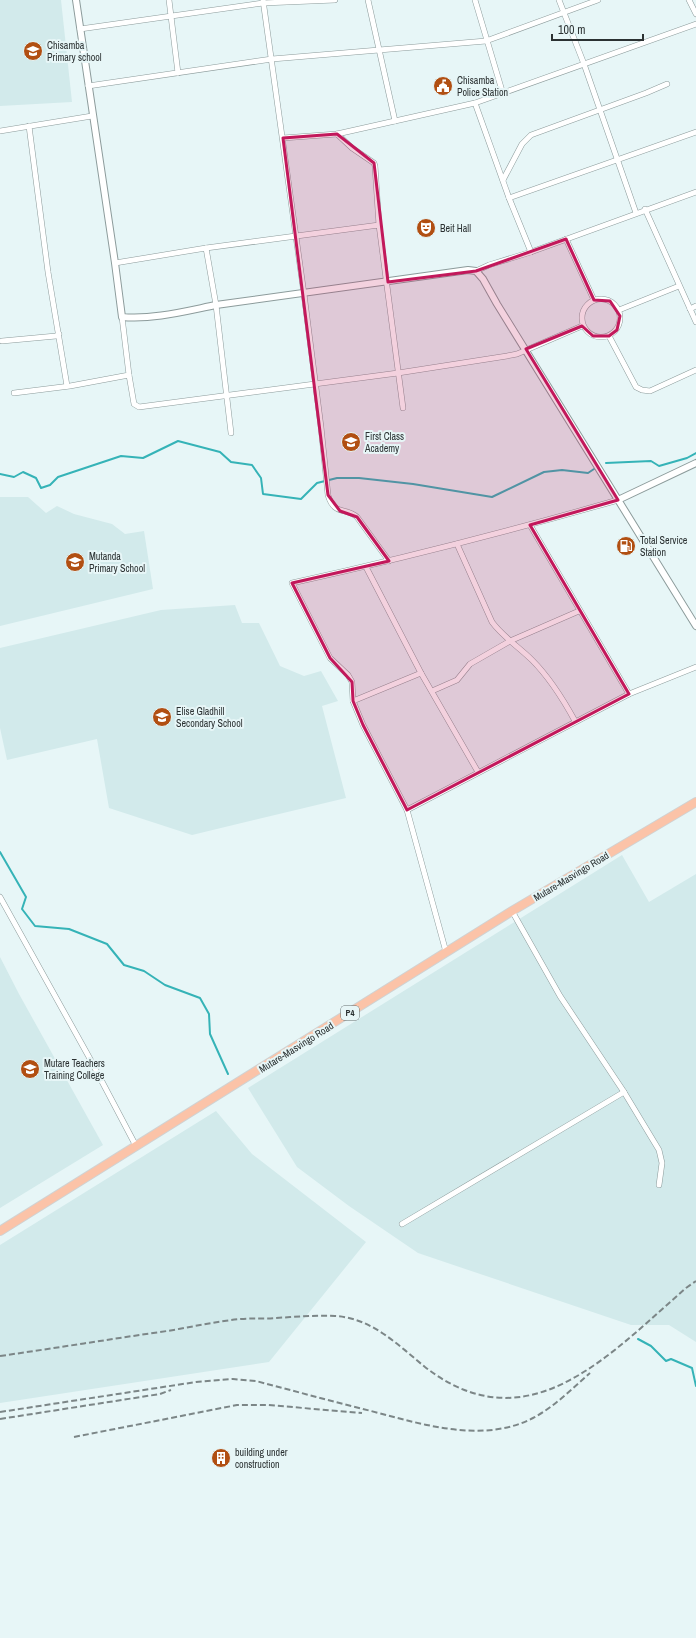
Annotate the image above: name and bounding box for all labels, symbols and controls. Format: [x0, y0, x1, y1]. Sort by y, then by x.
scale bar [552, 16, 643, 42]
text: 100 m [558, 22, 585, 38]
place label: Chisamba Primary school [47, 39, 102, 64]
school or university icon: Chisamba Primary school [22, 40, 44, 62]
place label: Chisamba Police Station [457, 74, 508, 99]
public building icon: Chisamba Police Station [432, 75, 454, 97]
theatre icon: Beit Hall [415, 217, 437, 239]
place label: Beit Hall [440, 222, 471, 235]
place label: First Class Academy [364, 430, 404, 455]
school or university icon: First Class Academy [340, 431, 362, 453]
place label: Total Service Station [640, 534, 688, 559]
fuel station icon: Total Service Station [615, 535, 637, 557]
place label: Mutanda Primary School [89, 550, 145, 575]
school or university icon: Mutanda Primary School [64, 551, 86, 573]
place label: Elise Gladhill Secondary School [176, 705, 243, 730]
school or university icon: Elise Gladhill Secondary School [151, 706, 173, 728]
street label: Mutare-Masvingo Road [531, 849, 611, 904]
road number: P4 [341, 1006, 359, 1020]
street label: Mutare-Masvingo Road [256, 1019, 336, 1076]
place label: Mutare Teachers Training College [44, 1057, 105, 1082]
school or university icon: Mutare Teachers Training College [19, 1058, 41, 1080]
place label: building under construction [235, 1446, 288, 1471]
building icon: building under construction [210, 1447, 232, 1469]

